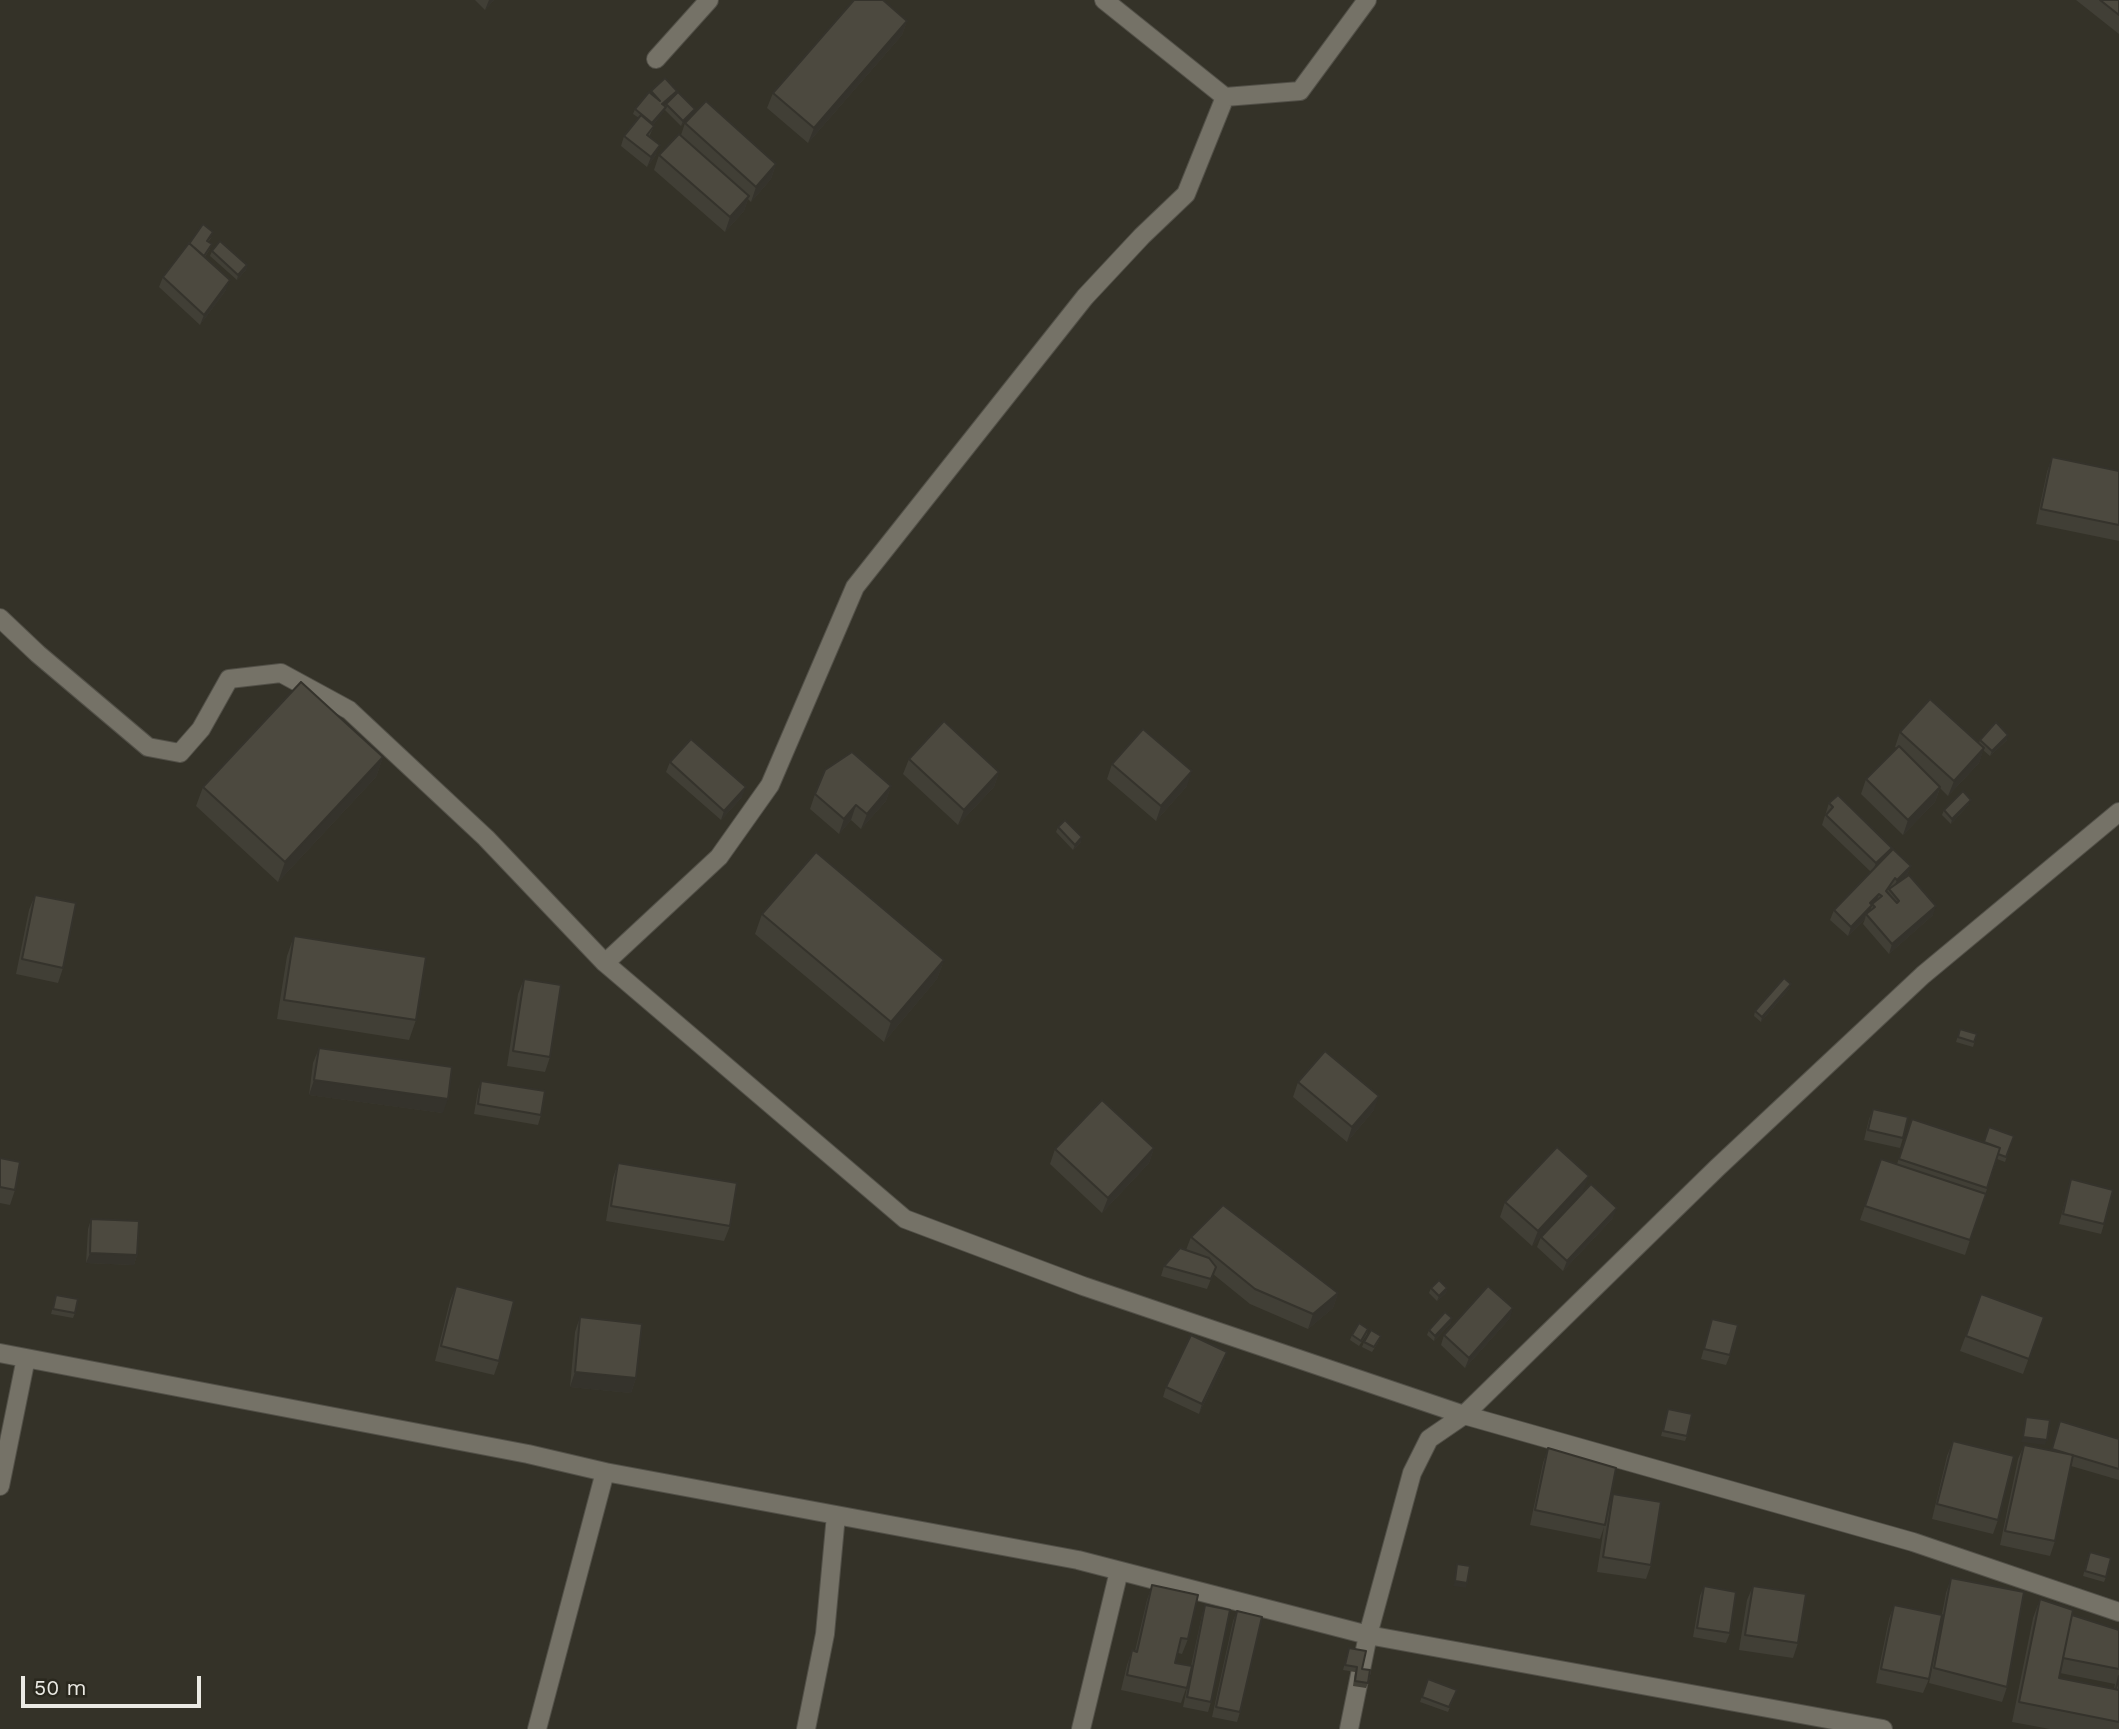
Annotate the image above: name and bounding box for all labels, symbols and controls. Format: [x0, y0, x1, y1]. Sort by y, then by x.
scale bar [24, 1662, 205, 1706]
text: 50 m [34, 1675, 86, 1700]

